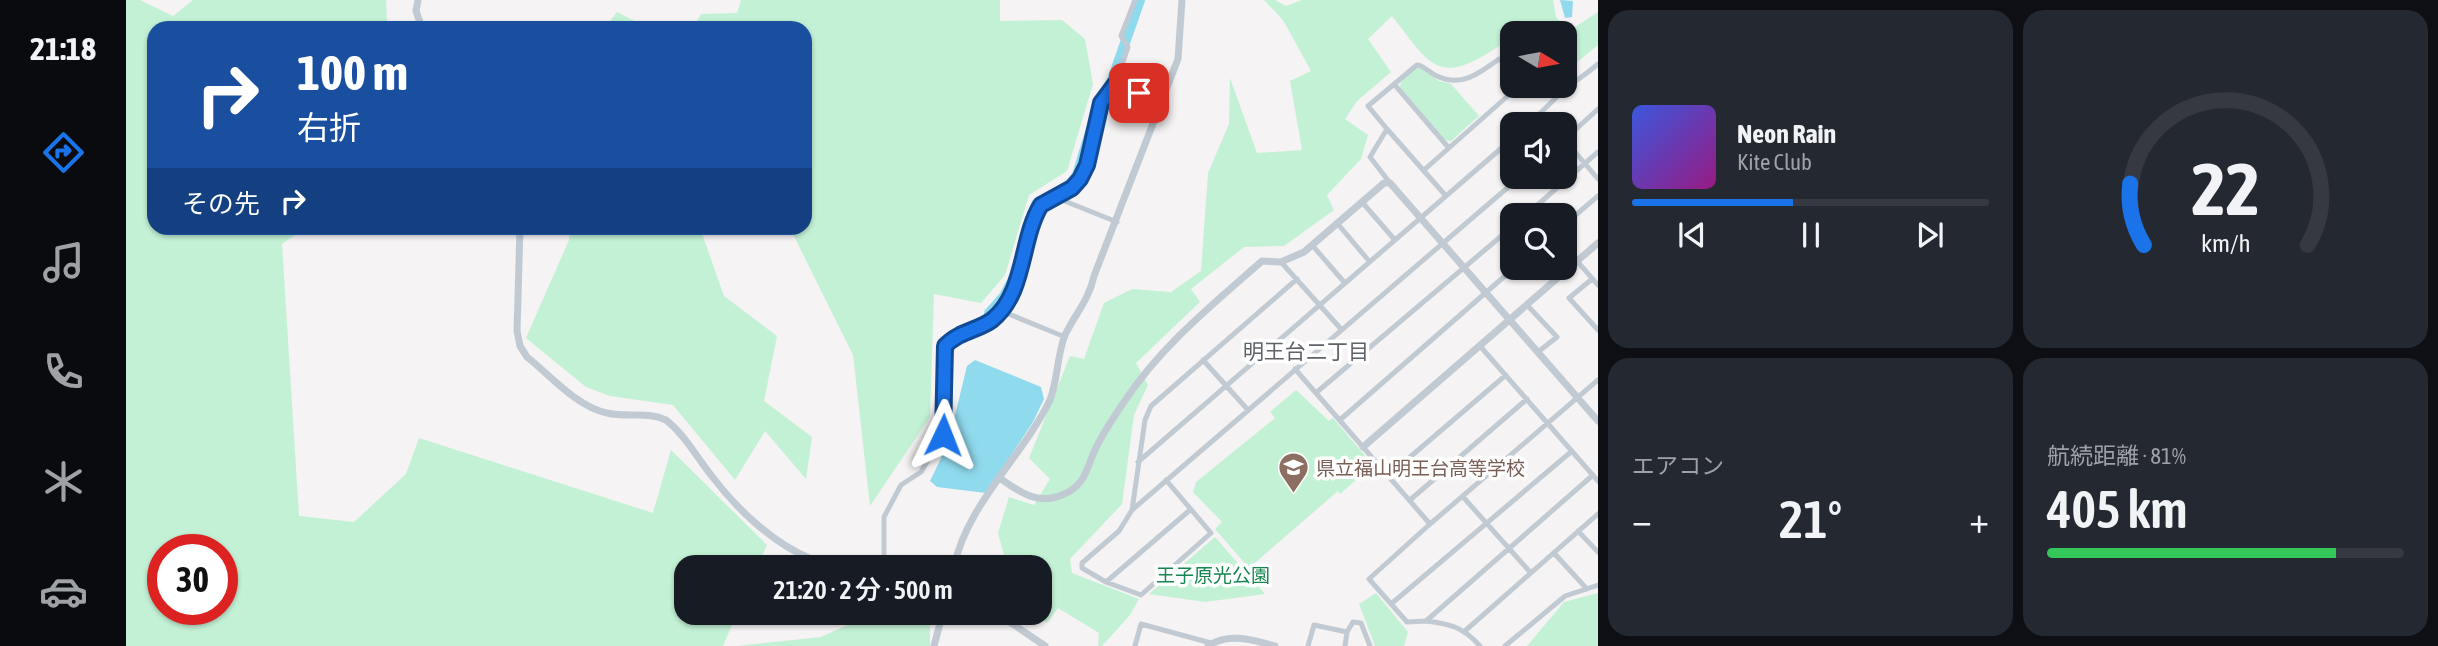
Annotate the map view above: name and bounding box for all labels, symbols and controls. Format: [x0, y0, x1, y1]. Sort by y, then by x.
north arrow [1500, 21, 1577, 98]
map controls [1500, 21, 1577, 280]
text: 21:18 [30, 30, 96, 67]
text: 100 m [297, 44, 408, 100]
icon: right [182, 49, 273, 140]
pin [1109, 63, 1169, 123]
icon: arrive [1120, 74, 1158, 112]
text: 右折 [297, 109, 361, 146]
button: sound [1500, 112, 1577, 189]
text: Neon Rain [1737, 119, 1836, 149]
icon: directions [39, 128, 88, 177]
text: 22 [2191, 148, 2260, 231]
text: Kite Club [1737, 149, 1812, 175]
icon: right [274, 182, 312, 220]
text: その先 [182, 189, 260, 219]
button: search [1500, 203, 1577, 280]
icon: previous [1673, 216, 1711, 254]
icon: pause [1792, 216, 1830, 254]
icon: next [1911, 216, 1949, 254]
text: km/h [2201, 229, 2250, 257]
icon: music [39, 238, 88, 287]
district label: 明王台二丁目 [1243, 339, 1369, 363]
icon: phone [39, 347, 88, 396]
position arrow [906, 398, 980, 472]
text: 航続距離 · 81% [2047, 443, 2186, 469]
school or university icon: 県立福山明王台高等学校 [1276, 451, 1310, 495]
text: エアコン [1632, 453, 1724, 479]
icon: climate [39, 457, 88, 506]
place label: 県立福山明王台高等学校 [1316, 457, 1525, 479]
text: 405 km [2047, 479, 2188, 539]
text: 21° [1779, 489, 1842, 549]
text: − [1632, 498, 1652, 541]
text: + [1969, 498, 1989, 541]
speed limit sign: 30 [147, 534, 238, 625]
park label: 王子原光公園 [1156, 564, 1270, 586]
icon: car [39, 567, 88, 616]
text: 21:20 · 2 分 · 500 m [773, 575, 953, 605]

